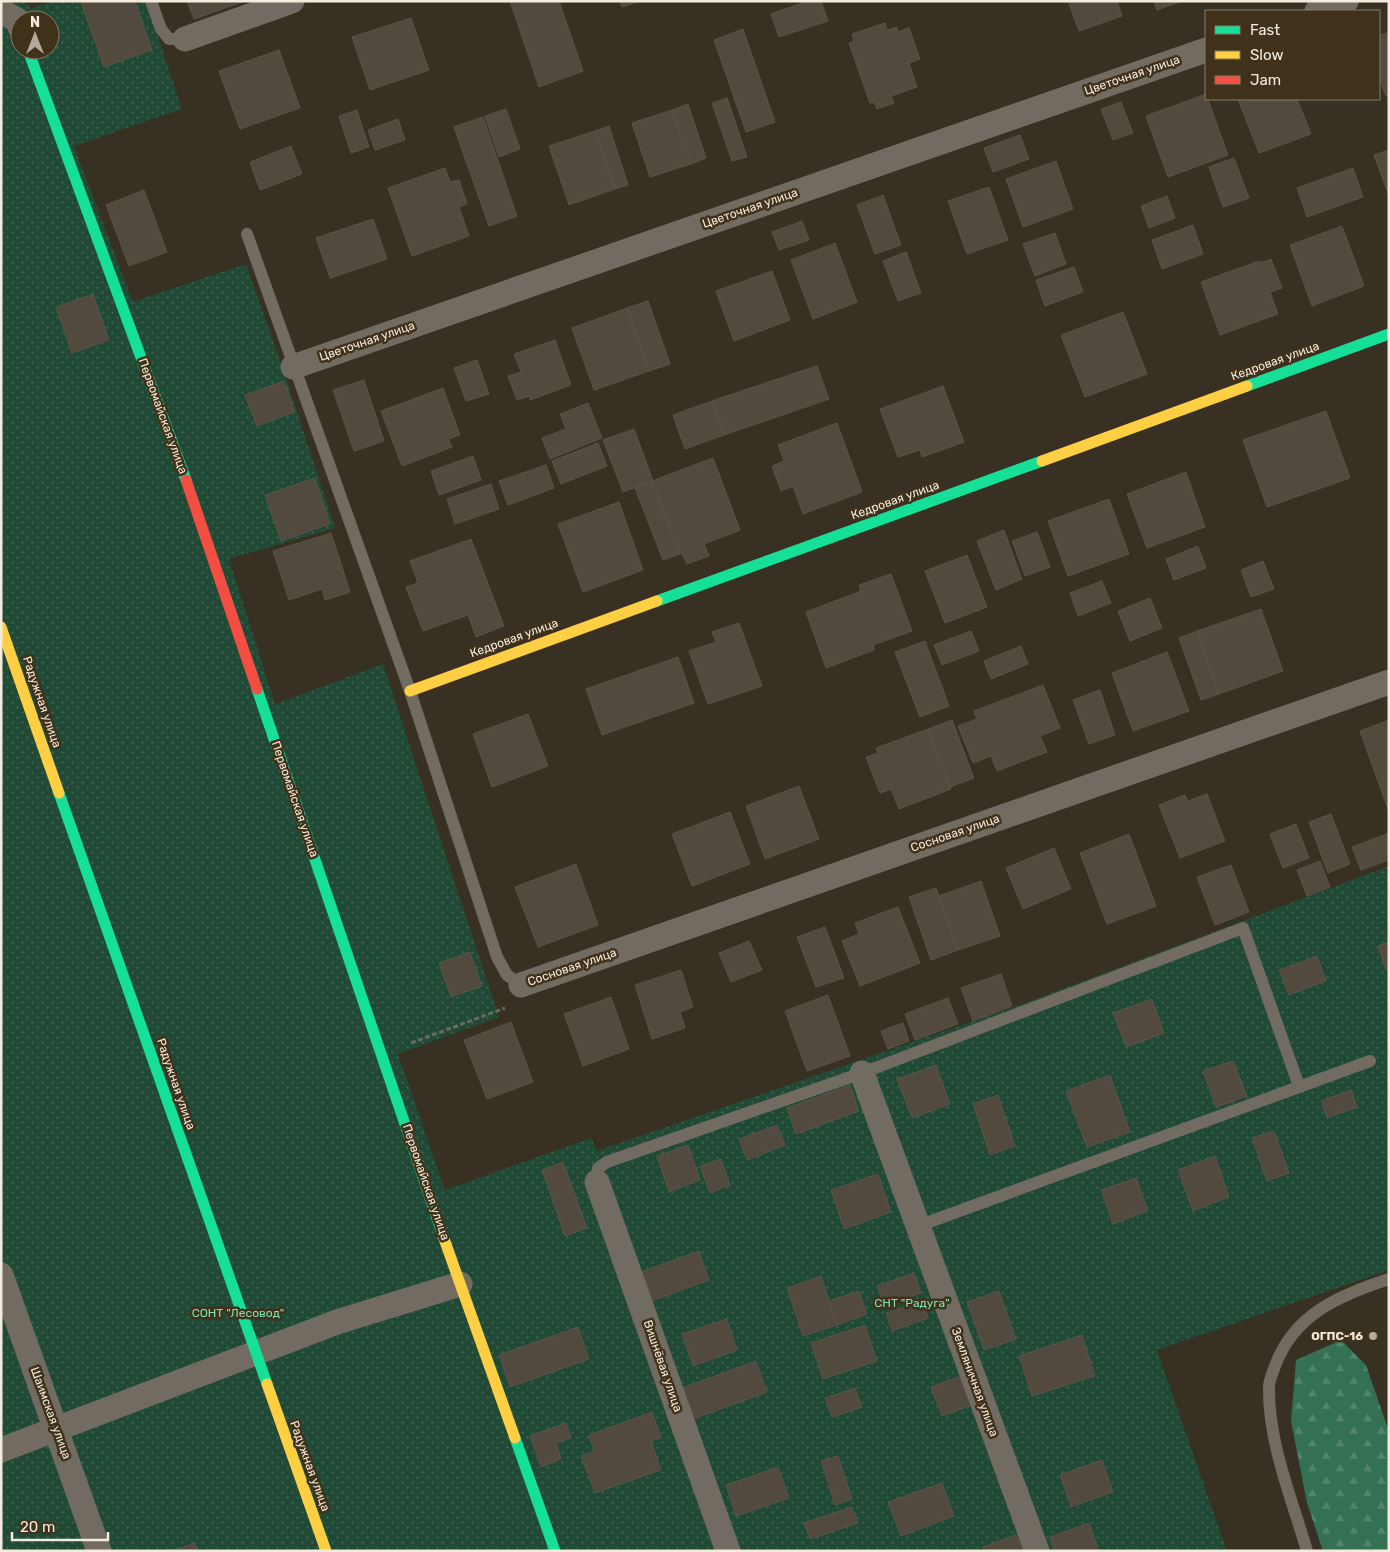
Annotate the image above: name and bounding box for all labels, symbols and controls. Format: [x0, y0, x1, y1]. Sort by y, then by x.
north arrow [10, 10, 60, 60]
legend [1205, 10, 1380, 100]
text: N [30, 14, 40, 31]
text: Fast [1250, 21, 1280, 39]
text: Slow [1250, 46, 1283, 64]
street label: Цветочная улица [1083, 52, 1181, 98]
text: Jam [1250, 71, 1281, 89]
street label: Цветочная улица [701, 185, 799, 231]
street label: Цветочная улица [318, 318, 416, 364]
street label: Кедровая улица [1229, 339, 1321, 383]
street label: Первомайская улица [136, 356, 190, 476]
street label: Кедровая улица [849, 478, 941, 522]
street label: Кедровая улица [468, 616, 560, 660]
street label: Радужная улица [20, 655, 64, 749]
street label: Первомайская улица [269, 739, 321, 859]
street label: Сосновая улица [909, 811, 1001, 855]
street label: Сосновая улица [526, 945, 618, 989]
street label: Радужная улица [154, 1037, 198, 1131]
street label: Первомайская улица [400, 1122, 452, 1242]
park label: СНТ "Радуга" [874, 1296, 950, 1310]
park label: СОНТ "Лесовод" [192, 1306, 284, 1320]
street label: Вишнёвая улица [641, 1318, 685, 1414]
street label: Земляничная улица [949, 1326, 1001, 1438]
place label: ОГПС-16 [1311, 1329, 1363, 1343]
marker: ОГПС-16 [1367, 1330, 1379, 1342]
street label: Шаимская улица [28, 1365, 74, 1461]
street label: Радужная улица [287, 1419, 333, 1513]
scale bar [12, 1510, 109, 1542]
text: 20 m [20, 1518, 55, 1536]

